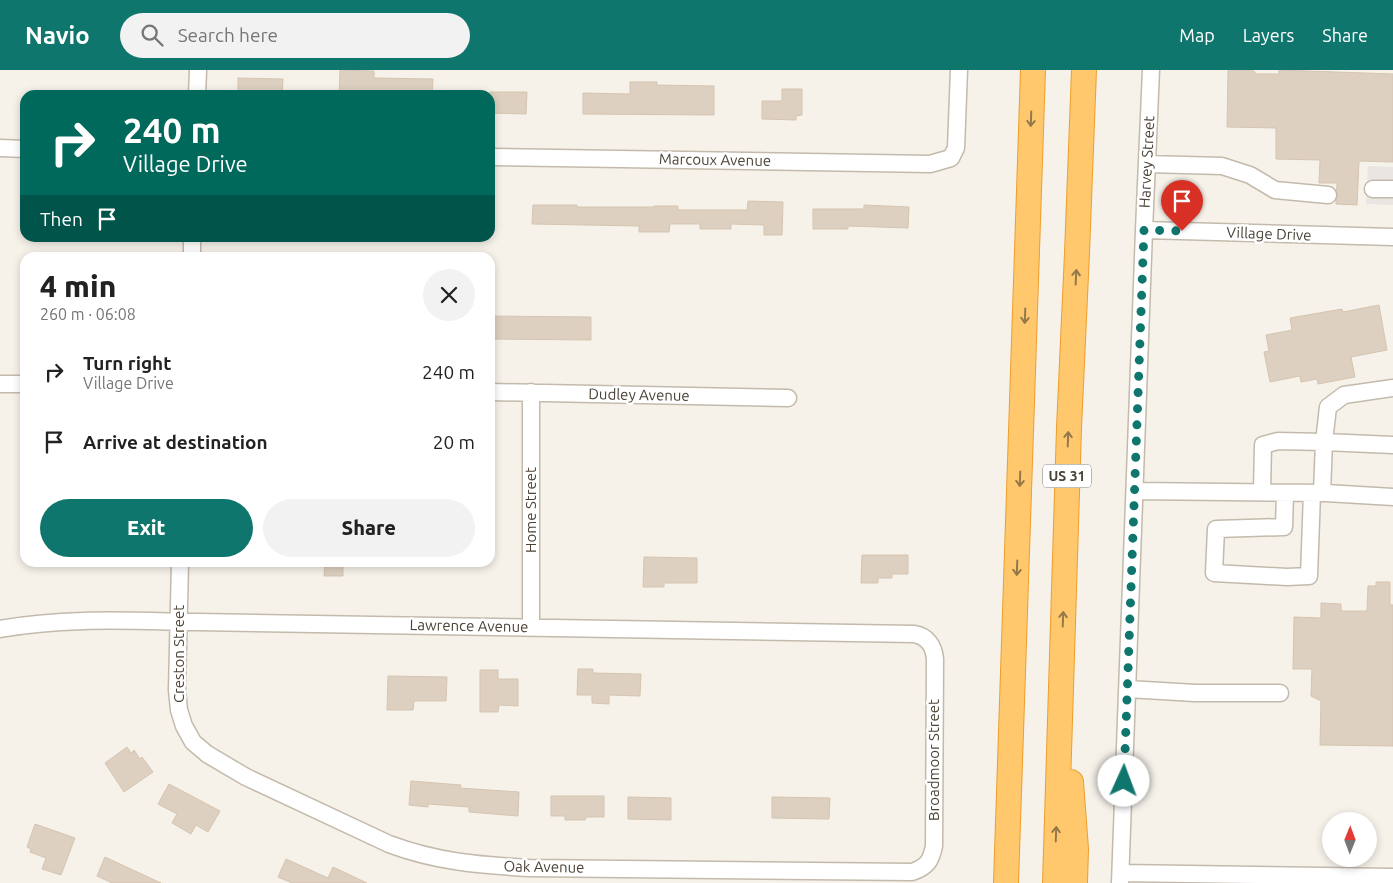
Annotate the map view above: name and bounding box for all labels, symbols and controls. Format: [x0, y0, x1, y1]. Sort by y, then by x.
search box [120, 13, 470, 58]
icon: search [138, 21, 166, 49]
text: Navio [25, 22, 90, 49]
text: Search here [178, 24, 278, 46]
text: Map [1179, 25, 1215, 45]
text: Layers [1243, 25, 1294, 45]
text: Share [1322, 25, 1368, 45]
icon: right [40, 110, 105, 175]
text: 240 m [123, 110, 221, 150]
one-way arrow [1026, 110, 1036, 126]
street label: Harvey Street [1136, 115, 1157, 209]
street label: Marcoux Avenue [659, 150, 771, 169]
text: Village Drive [123, 151, 248, 176]
pin [1161, 180, 1203, 231]
icon: arrive [1168, 187, 1196, 215]
icon: arrive [93, 205, 121, 233]
text: Then [40, 208, 83, 230]
street label: Village Drive [1226, 224, 1312, 243]
text: 4 min [40, 269, 116, 303]
button: close [423, 269, 475, 321]
one-way arrow [1072, 269, 1081, 285]
text: 260 m · 06:08 [40, 305, 136, 323]
one-way arrow [1020, 308, 1029, 324]
text: Turn right [83, 352, 171, 374]
icon: right [40, 358, 68, 386]
text: 240 m [422, 361, 475, 383]
text: Village Drive [83, 374, 174, 392]
street label: Dudley Avenue [588, 385, 690, 404]
icon: arrive [40, 428, 68, 456]
text: Arrive at destination [83, 431, 268, 453]
text: 20 m [433, 431, 475, 453]
one-way arrow [1064, 432, 1073, 448]
road number: US 31 [1043, 464, 1091, 488]
street label: Home Street [522, 467, 539, 553]
one-way arrow [1015, 470, 1024, 486]
button: Exit [40, 499, 253, 557]
button: Share [263, 499, 475, 557]
one-way arrow [1012, 560, 1021, 576]
street label: Creston Street [170, 605, 187, 703]
one-way arrow [1059, 612, 1068, 628]
street label: Lawrence Avenue [410, 616, 528, 635]
street label: Broadmoor Street [925, 699, 942, 821]
position arrow [1097, 754, 1149, 806]
north arrow [1322, 812, 1378, 868]
map controls [1322, 812, 1377, 867]
one-way arrow [1052, 827, 1061, 843]
street label: Oak Avenue [503, 857, 585, 876]

